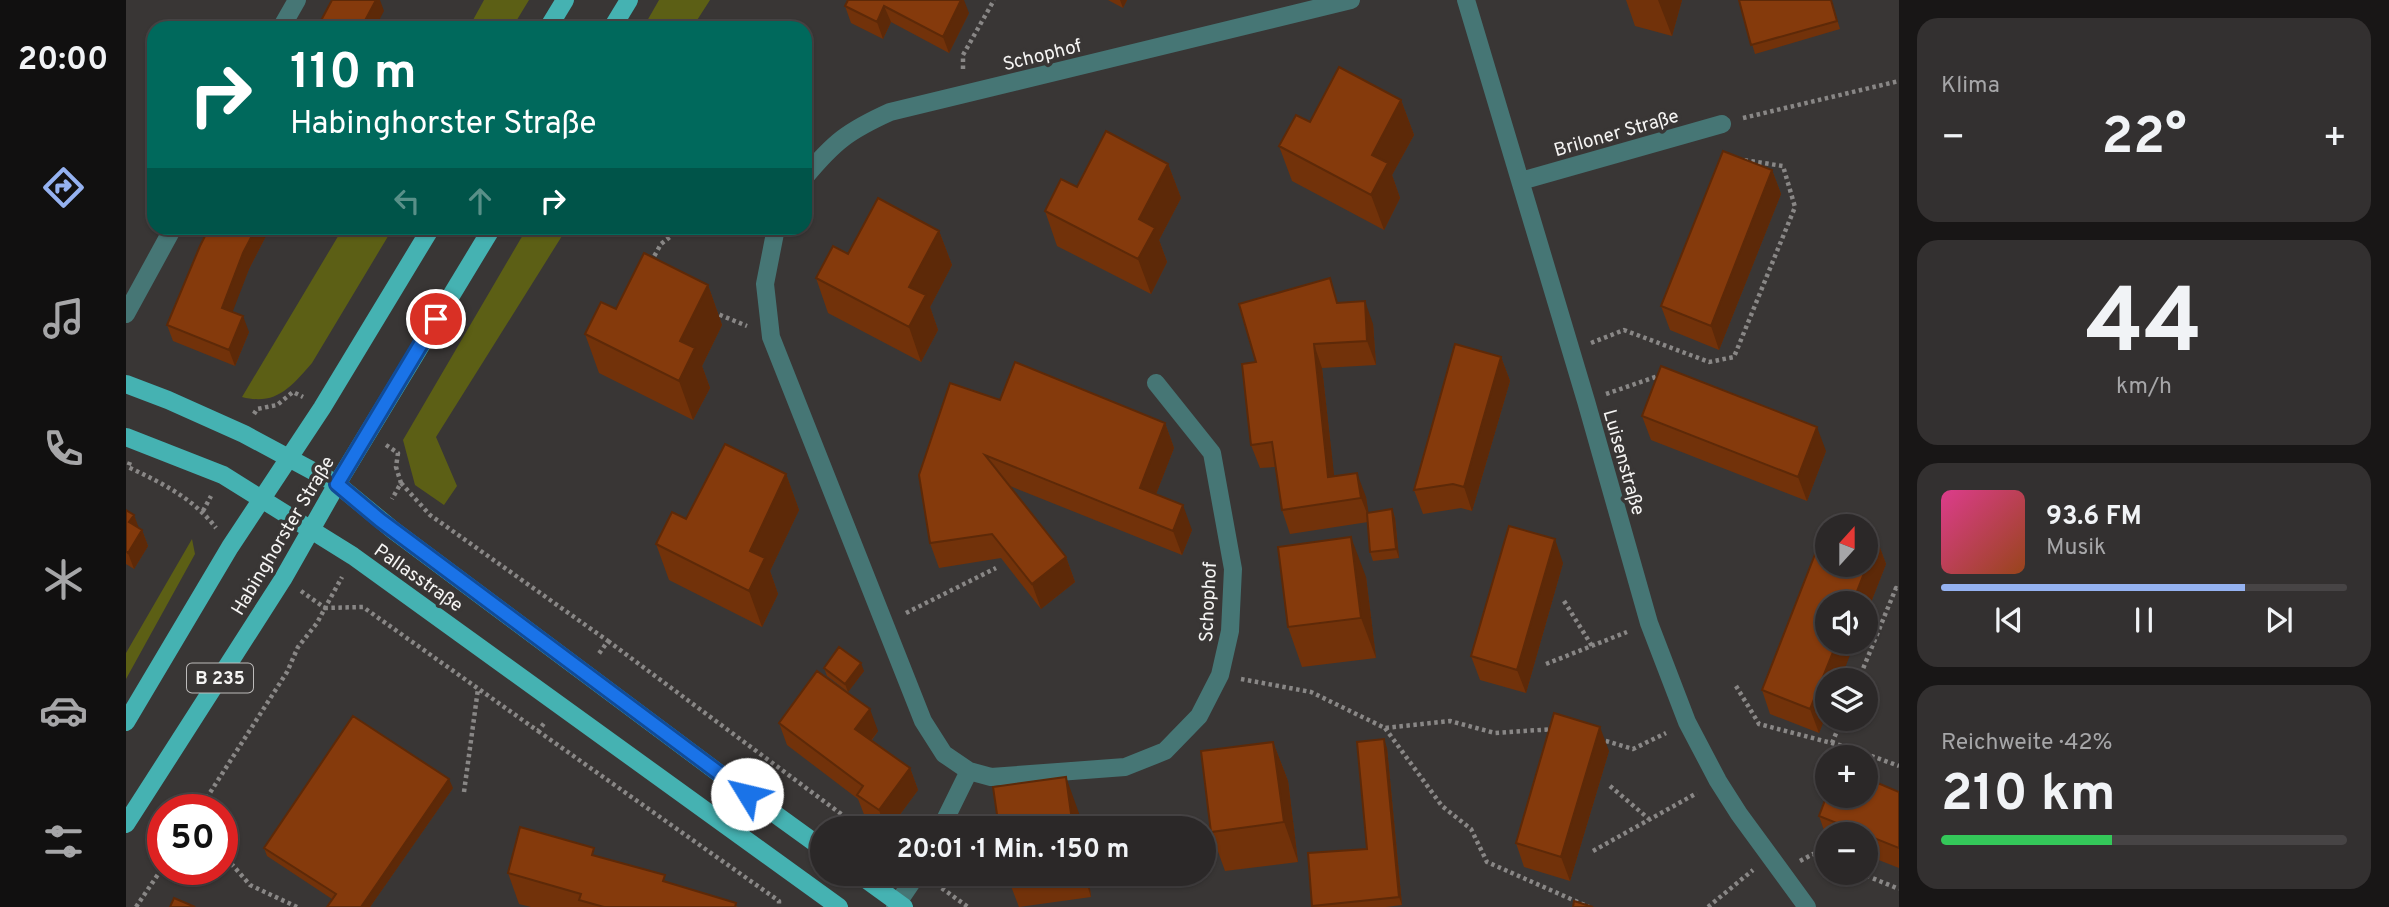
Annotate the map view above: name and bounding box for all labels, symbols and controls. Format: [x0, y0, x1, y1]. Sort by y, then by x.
street label: Schophof [1001, 34, 1085, 77]
text: 20:00 [18, 41, 108, 81]
text: 110 m [290, 44, 417, 106]
icon: right [175, 49, 266, 140]
text: Klima [1941, 72, 2000, 101]
text: Habinghorster Straße [290, 105, 596, 145]
street label: Briloner Straße [1551, 105, 1682, 163]
text: 22° [2101, 106, 2187, 172]
text: − [1941, 115, 1966, 164]
text: + [2322, 115, 2347, 164]
icon: directions [39, 163, 88, 212]
icon: left [388, 182, 426, 220]
icon: ahead [461, 182, 499, 220]
icon: right [534, 182, 572, 220]
text: 44 [2086, 270, 2202, 385]
pin [406, 289, 466, 349]
icon: music [39, 294, 88, 343]
icon: arrive [417, 300, 455, 338]
text: km/h [2116, 373, 2172, 402]
street label: Luisenstraße [1597, 407, 1650, 518]
icon: phone [39, 424, 88, 473]
street label: Habinghorster Straße [227, 452, 341, 620]
text: 93.6 FM [2046, 501, 2142, 534]
north arrow [1815, 514, 1878, 578]
map controls [1815, 514, 1878, 885]
text: Musik [2046, 534, 2106, 563]
street label: Pallasstraße [369, 539, 467, 618]
icon: climate [39, 555, 88, 604]
street label: Schophof [1195, 561, 1223, 643]
button: sound [1815, 591, 1878, 654]
icon: previous [1990, 601, 2028, 639]
icon: pause [2125, 601, 2163, 639]
icon: next [2260, 601, 2298, 639]
road number: B 235 [187, 664, 253, 692]
button: layers [1815, 668, 1878, 731]
icon: car [39, 686, 88, 735]
text: Reichweite · 42% [1941, 729, 2113, 758]
button: + [1815, 745, 1878, 808]
position arrow [710, 757, 784, 831]
text: 210 km [1941, 763, 2116, 829]
speed limit sign: 50 [147, 794, 238, 885]
icon: filters [39, 817, 88, 866]
button: − [1815, 822, 1878, 885]
text: 20:01 · 1 Min. · 150 m [897, 834, 1129, 867]

